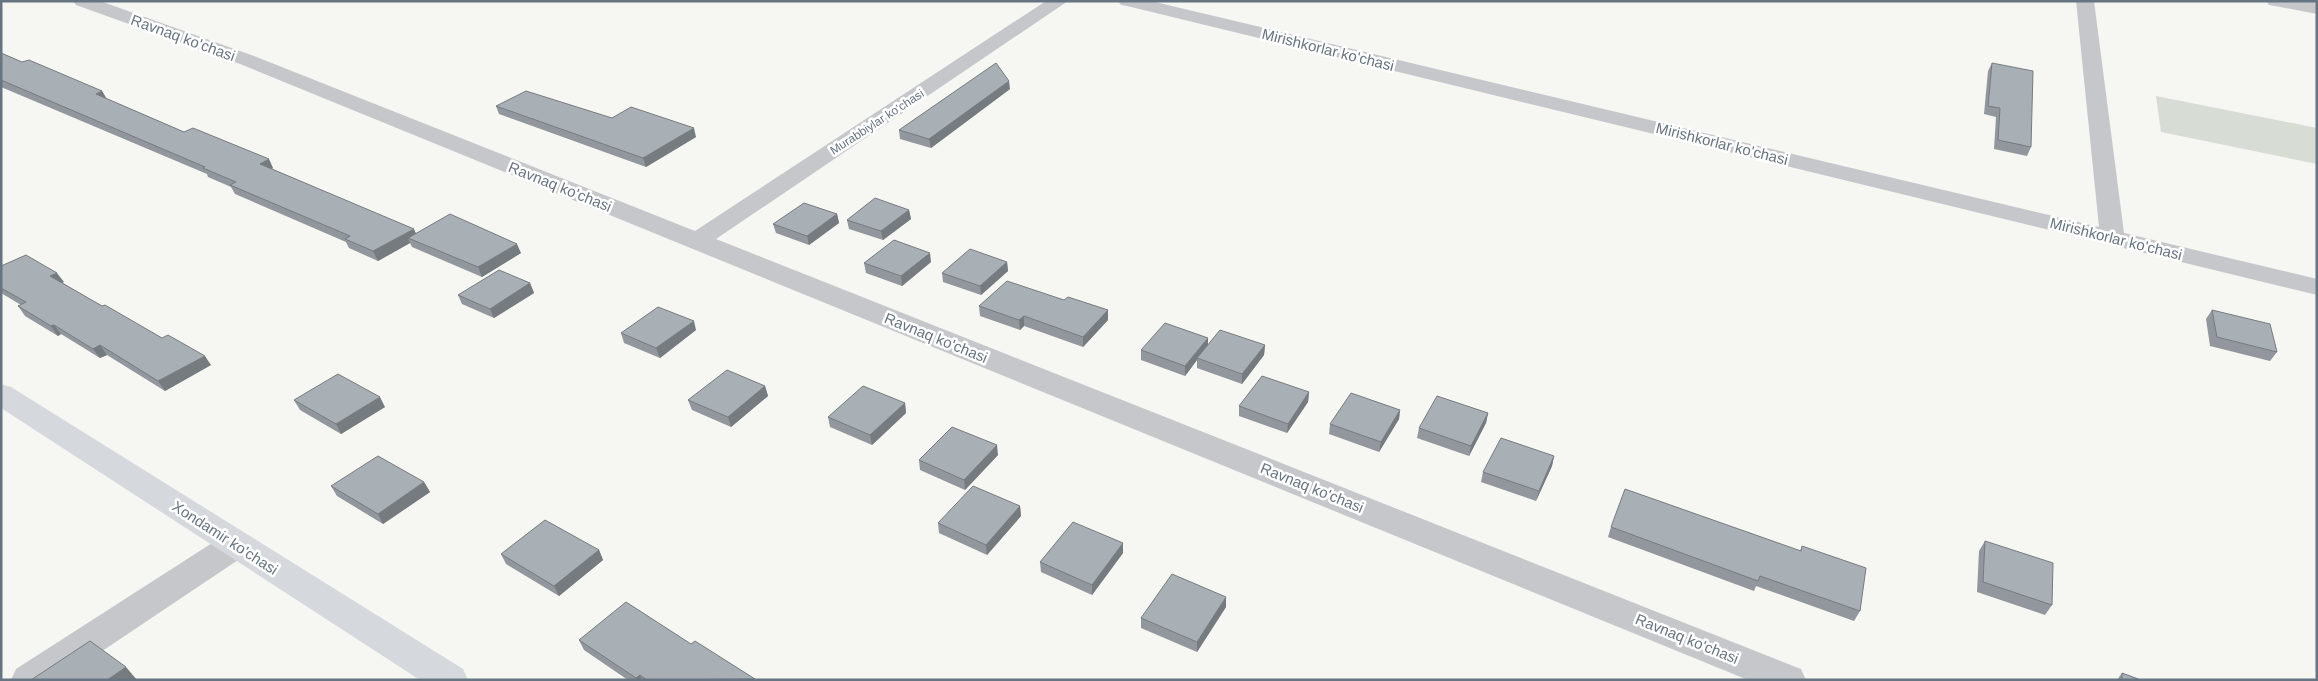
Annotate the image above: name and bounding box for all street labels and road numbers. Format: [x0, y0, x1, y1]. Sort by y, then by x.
street label: Ravnaq ko'chasi [129, 11, 238, 64]
street label: Mirishkorlar ko'chasi [1260, 25, 1396, 74]
street label: Murabbiylar ko'chasi [827, 86, 927, 158]
street label: Mirishkorlar ko'chasi [1654, 119, 1790, 168]
street label: Ravnaq ko'chasi [506, 158, 614, 215]
street label: Mirishkorlar ko'chasi [2048, 214, 2184, 263]
street label: Ravnaq ko'chasi [882, 309, 990, 366]
street label: Ravnaq ko'chasi [1258, 459, 1366, 516]
street label: Xondamir ko'chasi [169, 497, 281, 578]
street label: Ravnaq ko'chasi [1633, 610, 1741, 667]

